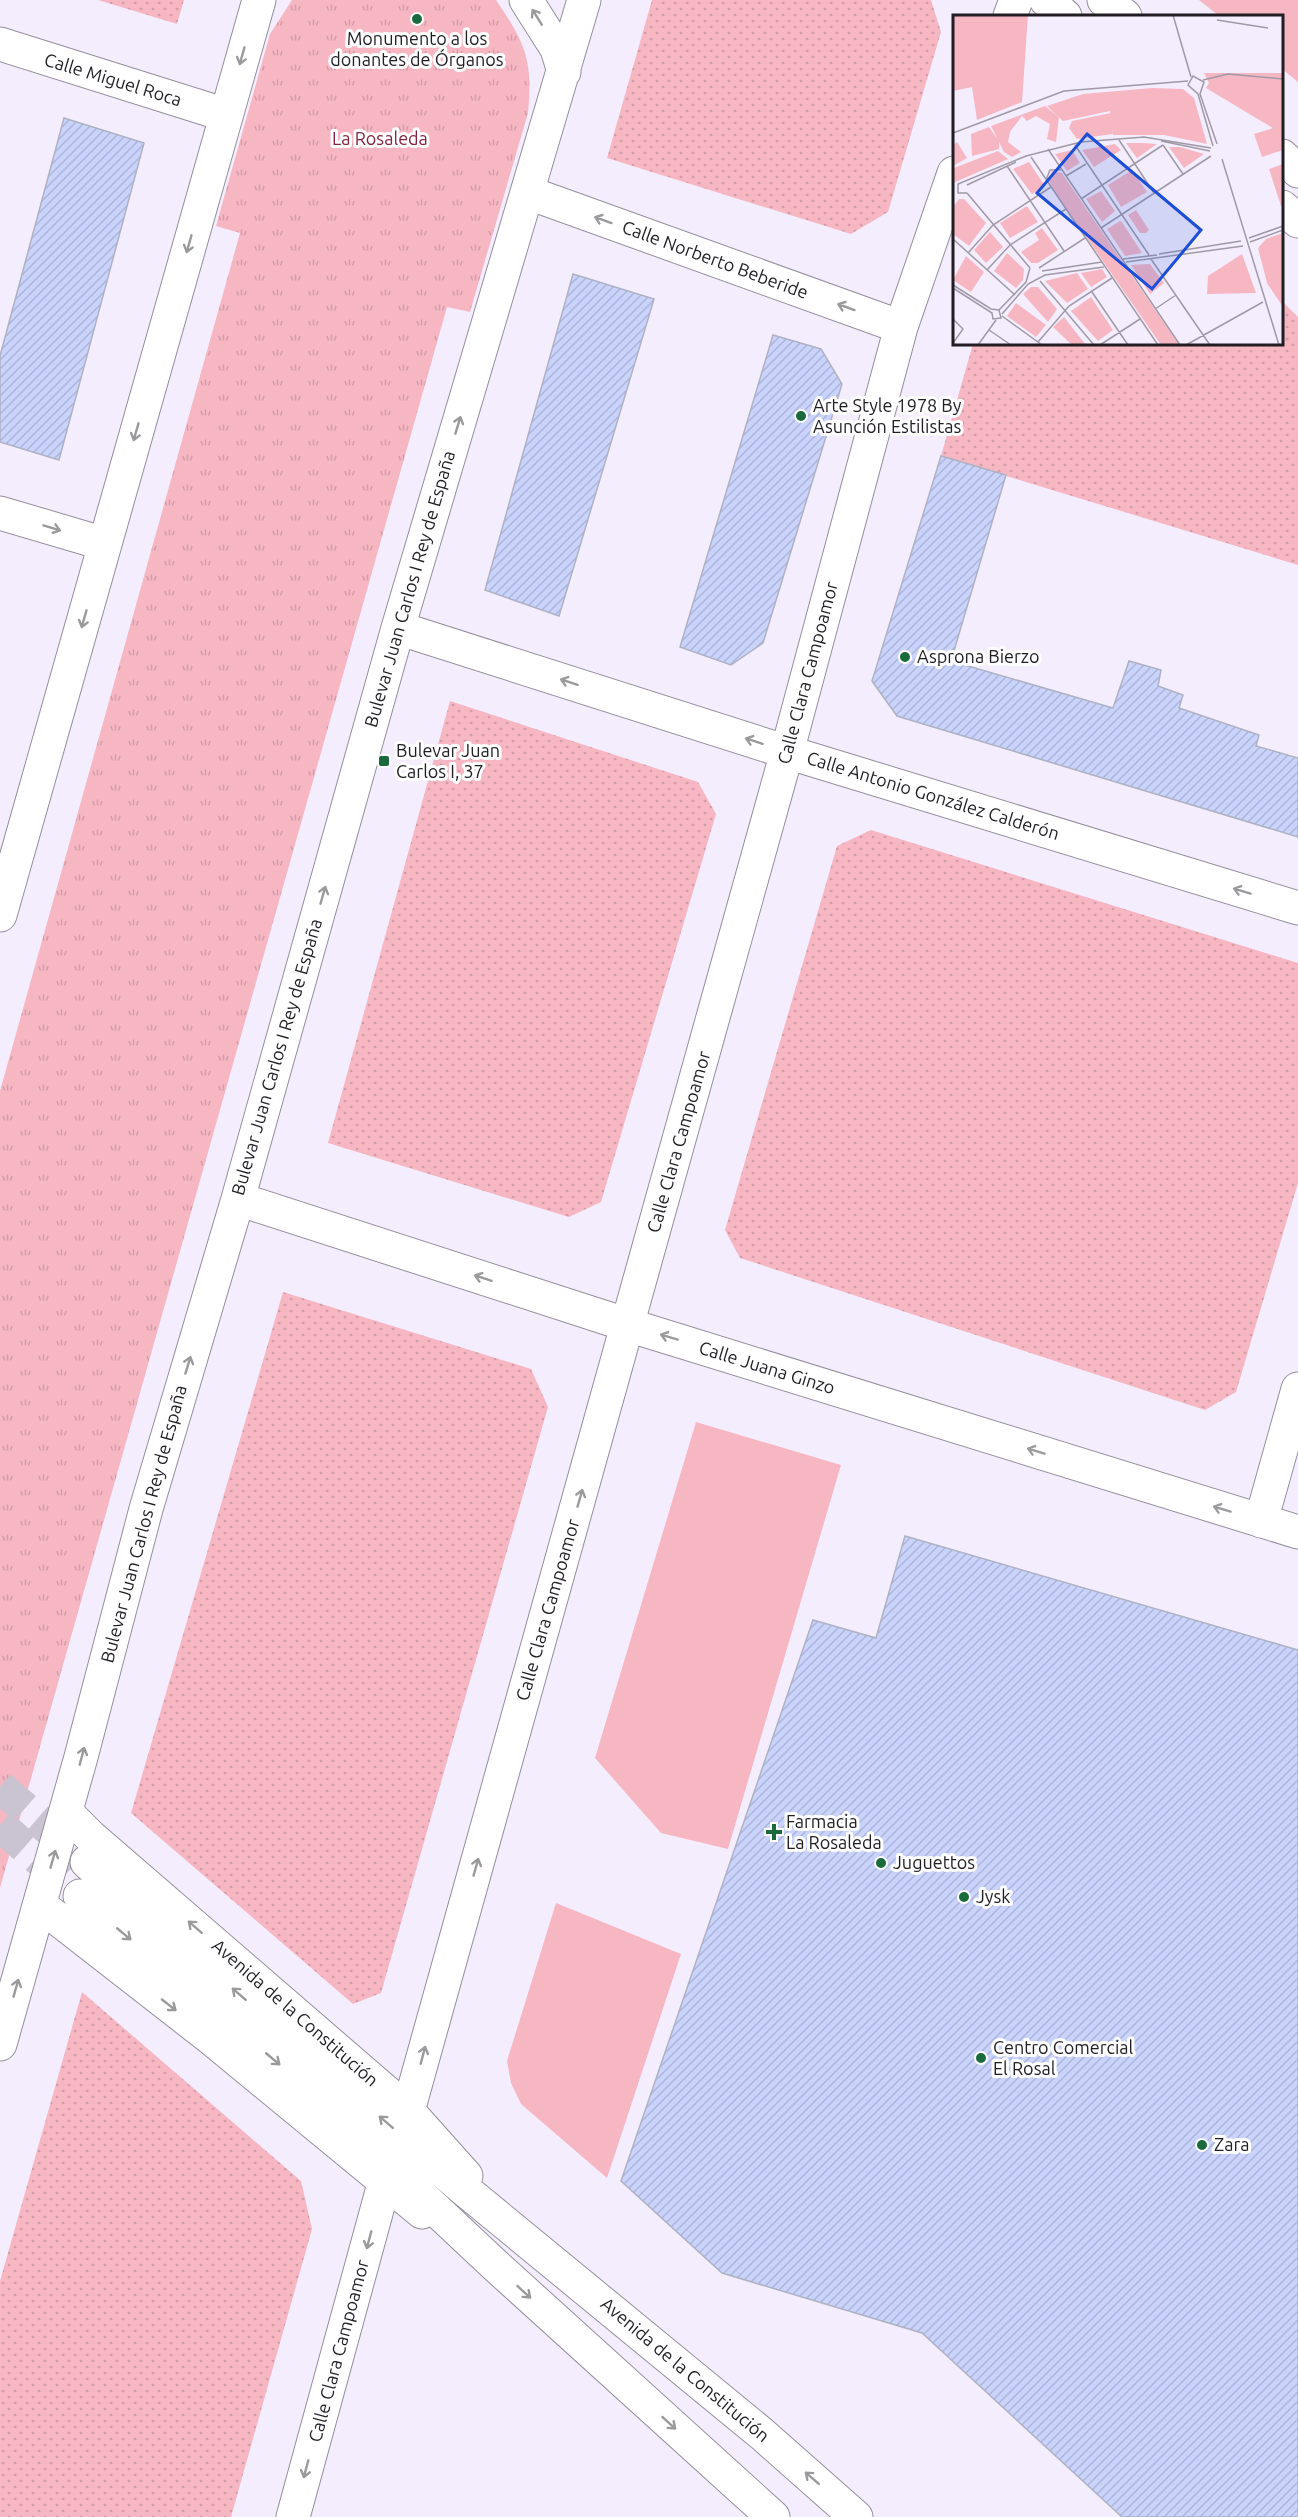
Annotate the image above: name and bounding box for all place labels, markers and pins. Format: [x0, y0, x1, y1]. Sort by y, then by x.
marker: Monumento a los donantes de Órganos [410, 12, 424, 26]
place label: Monumento a los donantes de Órganos [330, 28, 504, 69]
place label: Arte Style 1978 By Asunción Estilistas [813, 395, 962, 436]
marker: Arte Style 1978 By Asunción Estilistas [794, 409, 808, 423]
place label: Asprona Bierzo [917, 646, 1039, 666]
marker: Asprona Bierzo [898, 650, 912, 664]
place label: Bulevar Juan Carlos I, 37 [396, 740, 500, 781]
marker: Bulevar Juan Carlos I, 37 [377, 754, 391, 768]
place label: Farmacia La Rosaleda [786, 1811, 882, 1852]
marker: Farmacia La Rosaleda [767, 1825, 781, 1839]
place label: Juguettos [893, 1852, 975, 1872]
marker: Juguettos [874, 1856, 888, 1870]
place label: Jysk [976, 1886, 1010, 1906]
marker: Jysk [957, 1890, 971, 1904]
place label: Centro Comercial El Rosal [993, 2037, 1134, 2078]
marker: Centro Comercial El Rosal [974, 2051, 988, 2065]
place label: Zara [1214, 2134, 1250, 2154]
marker: Zara [1195, 2138, 1209, 2152]

